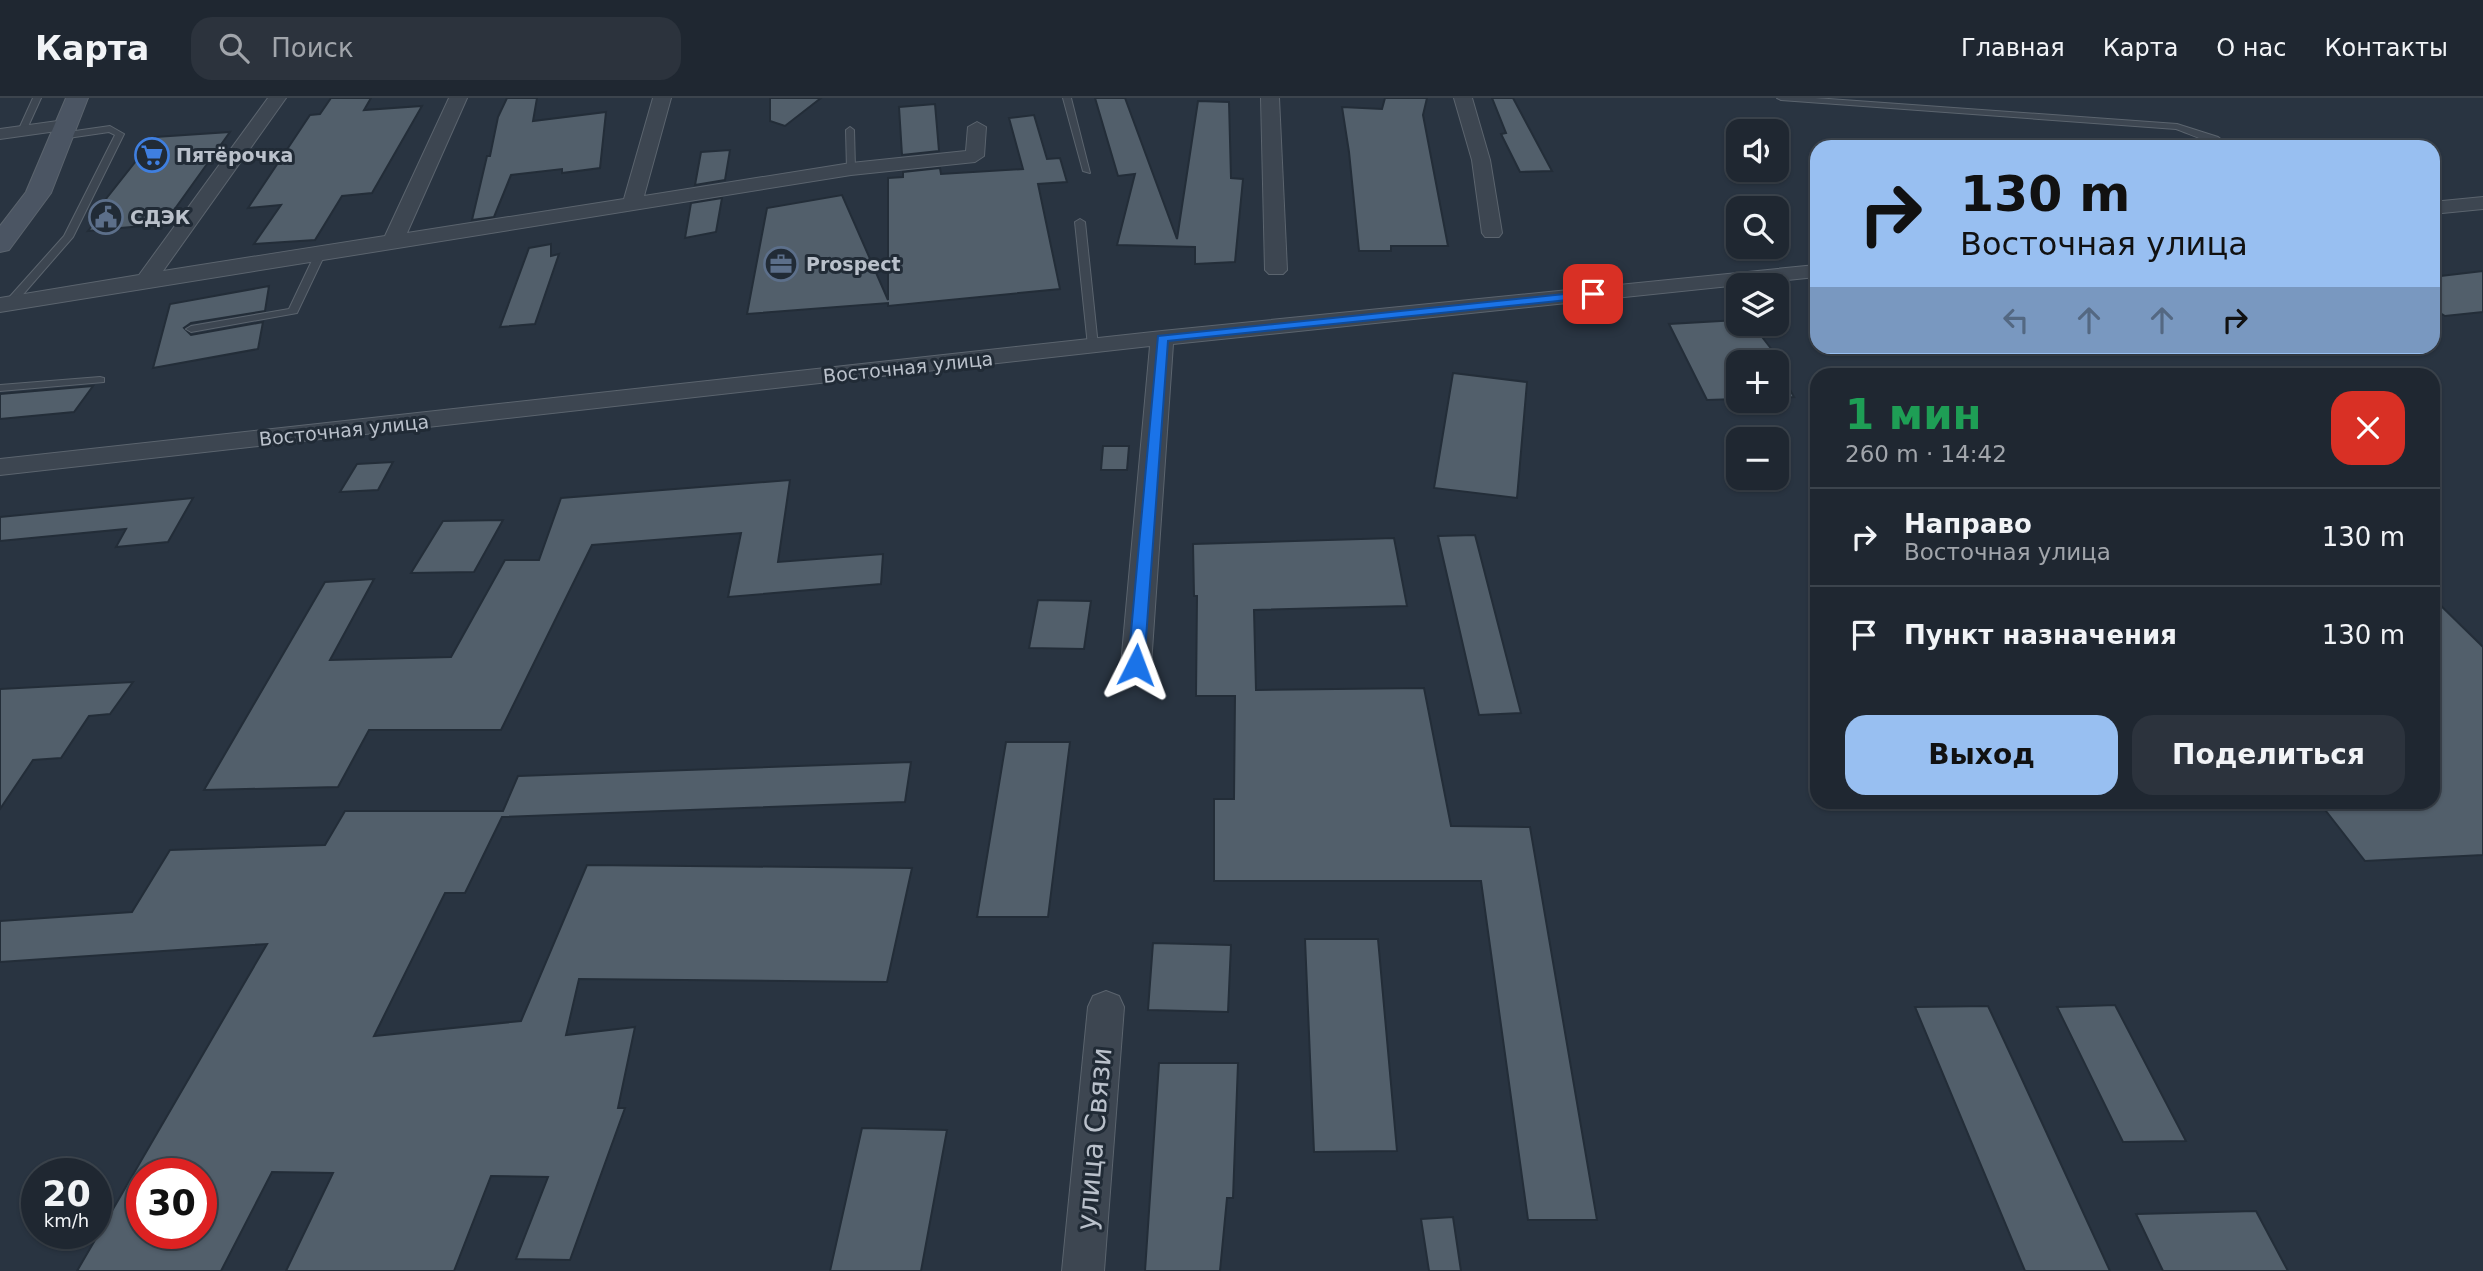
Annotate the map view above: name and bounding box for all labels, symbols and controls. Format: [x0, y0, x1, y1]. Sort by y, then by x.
search box [191, 17, 681, 80]
text: Карта [35, 29, 149, 68]
icon: search [215, 29, 253, 67]
text: Поиск [271, 33, 354, 63]
text: Главная [1961, 34, 2065, 62]
text: Карта [2103, 34, 2178, 62]
text: О нас [2216, 34, 2286, 62]
text: Контакты [2324, 34, 2448, 62]
map controls [1726, 119, 1789, 490]
button: sound [1726, 119, 1789, 182]
supermarket icon: Пятёрочка [133, 136, 171, 174]
place label: Пятёрочка [176, 144, 293, 166]
text: 130 m [1960, 166, 2130, 223]
icon: right [1845, 168, 1936, 259]
button: search [1726, 196, 1789, 259]
public building icon: СДЭК [87, 198, 125, 236]
place label: СДЭК [130, 206, 191, 228]
text: Восточная улица [1960, 225, 2248, 263]
office icon: Prospect [762, 245, 800, 283]
place label: Prospect [806, 253, 901, 275]
pin [1563, 264, 1623, 324]
button: layers [1726, 273, 1789, 336]
icon: arrive [1574, 275, 1612, 313]
icon: left [1997, 301, 2035, 339]
icon: ahead [2070, 301, 2108, 339]
icon: ahead [2143, 301, 2181, 339]
icon: right [2216, 301, 2254, 339]
street label: Восточная улица [822, 347, 994, 387]
button: + [1726, 350, 1789, 413]
text: 1 мин [1845, 390, 1982, 439]
button: close [2331, 391, 2405, 465]
street label: Восточная улица [258, 410, 430, 450]
button: − [1726, 427, 1789, 490]
text: 260 m · 14:42 [1845, 441, 2007, 467]
text: Направо [1904, 509, 2032, 539]
icon: right [1845, 518, 1883, 556]
text: 130 m [2322, 522, 2405, 552]
text: Восточная улица [1904, 539, 2111, 565]
icon: arrive [1845, 616, 1883, 654]
text: Пункт назначения [1904, 620, 2177, 650]
text: 130 m [2322, 620, 2405, 650]
position arrow [1099, 628, 1173, 702]
button: Выход [1845, 715, 2118, 795]
button: Поделиться [2132, 715, 2405, 795]
street label: улица Связи [1070, 1046, 1118, 1232]
speed limit sign: 30 [126, 1158, 217, 1249]
text: 20 [42, 1174, 91, 1214]
text: km/h [44, 1210, 89, 1231]

